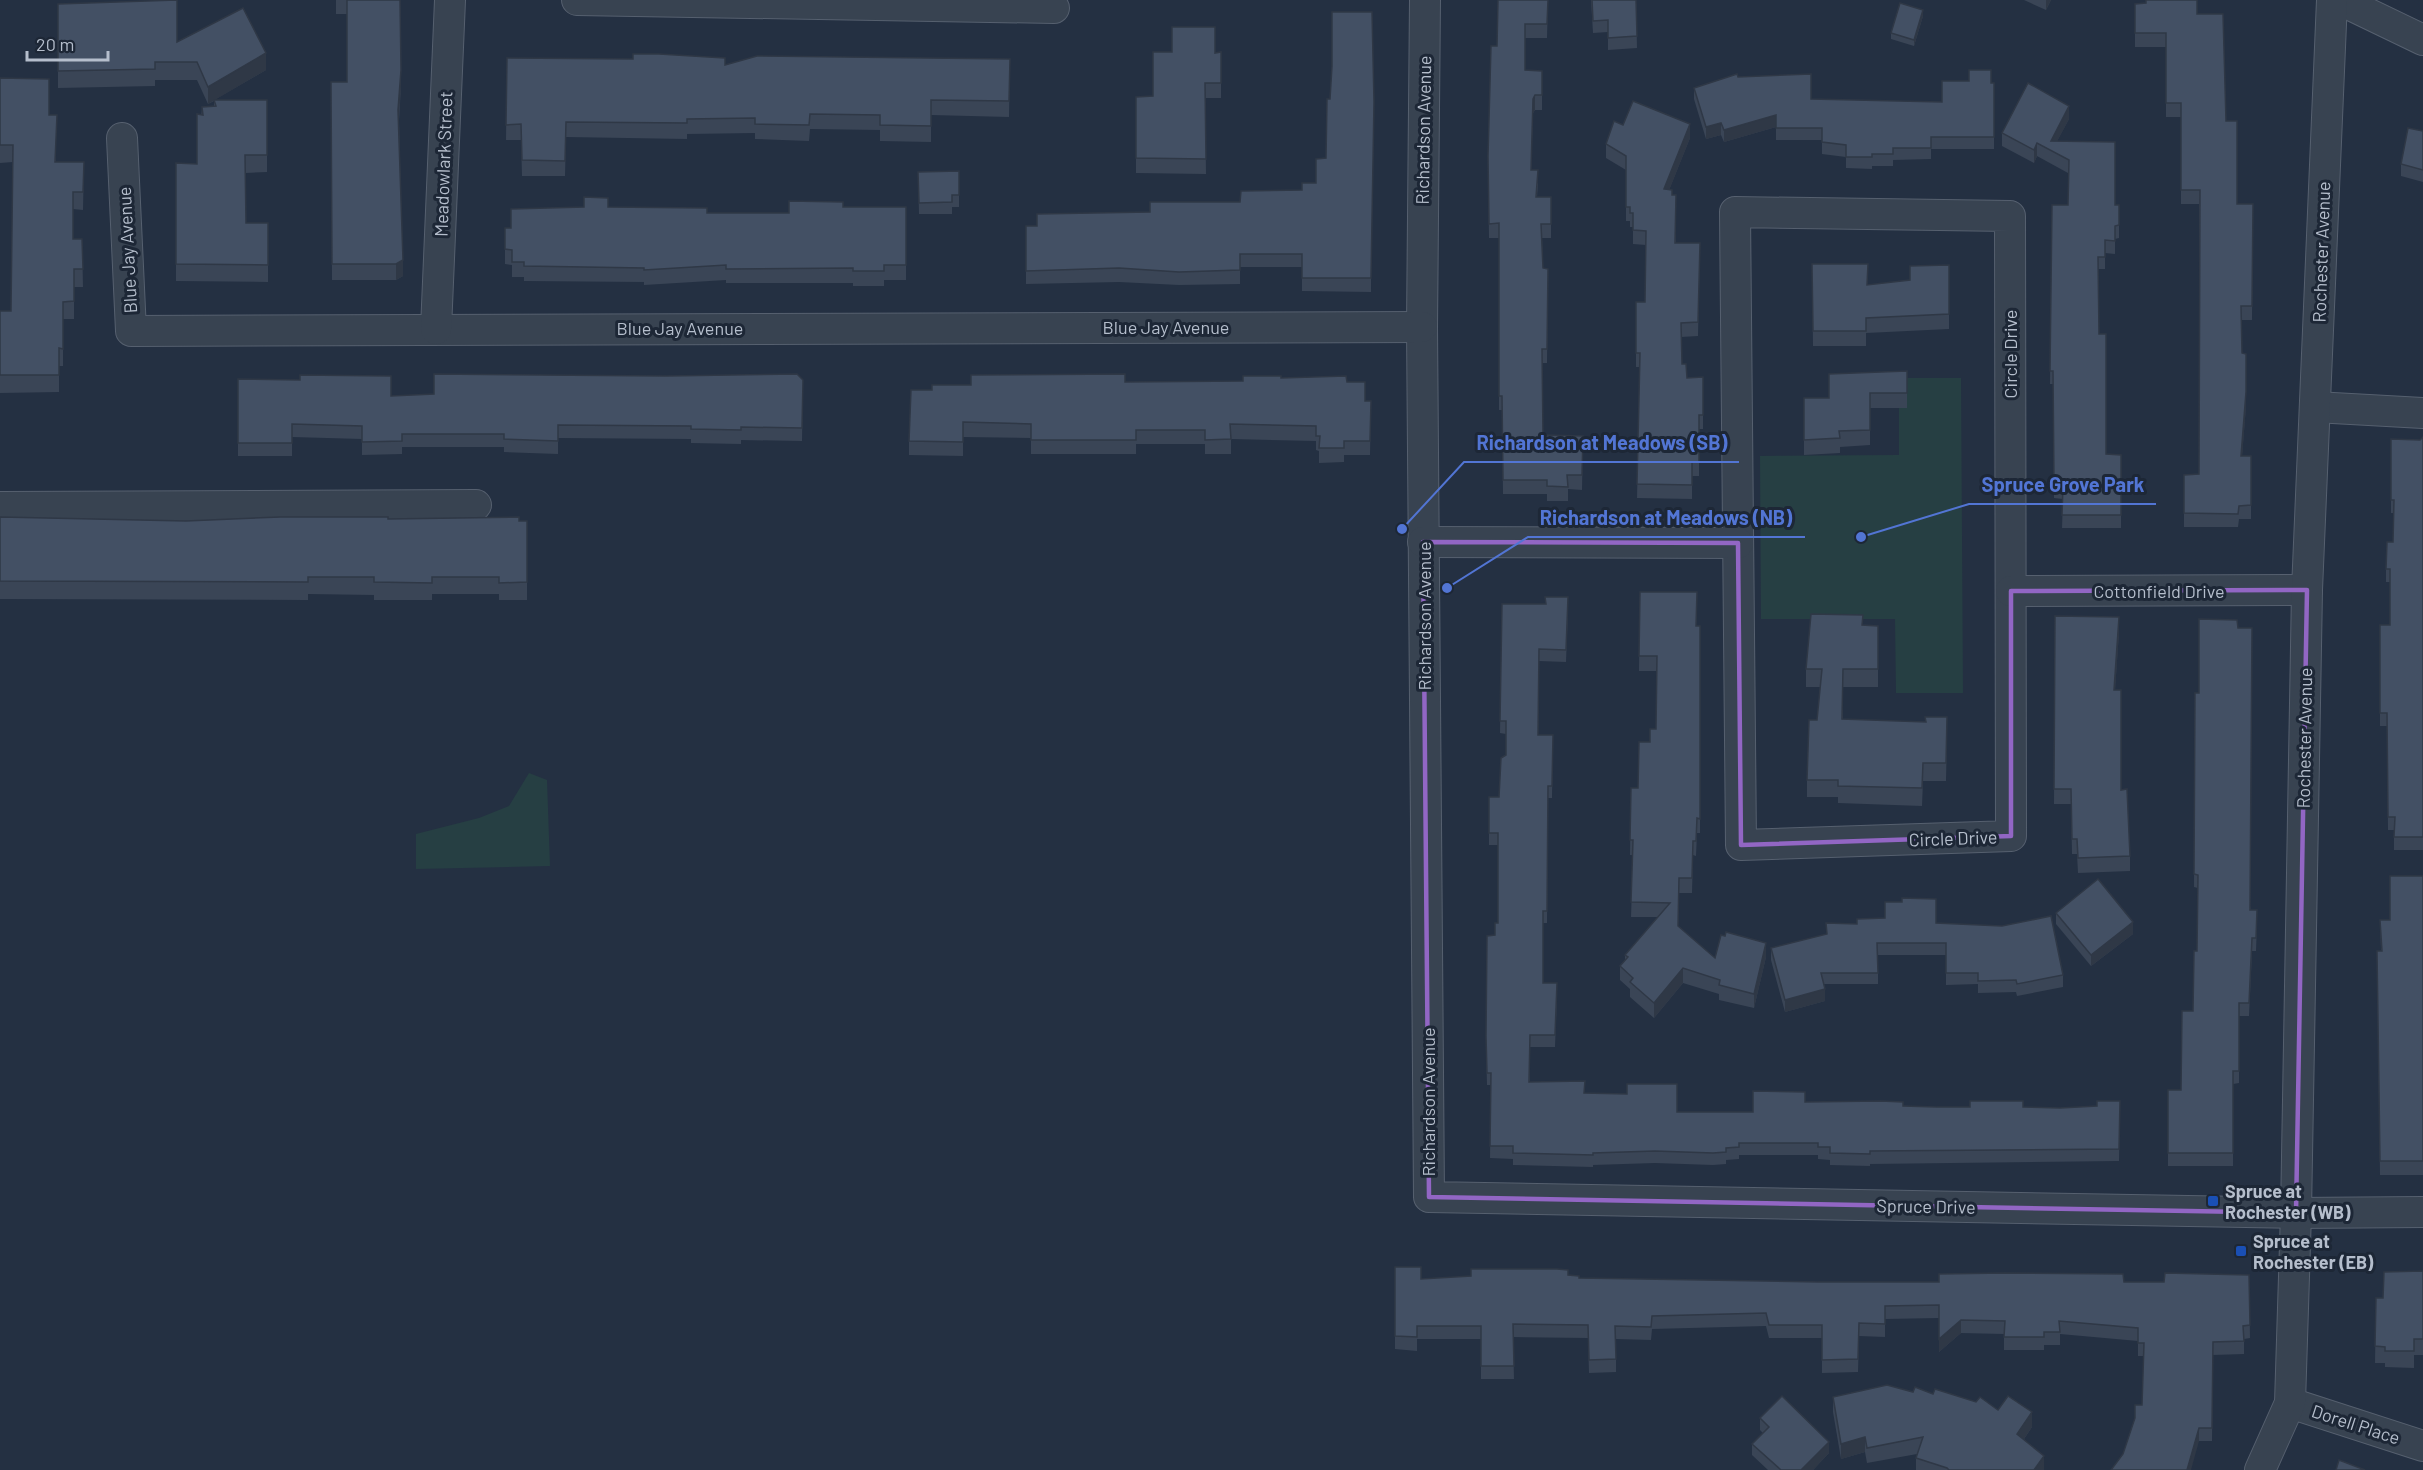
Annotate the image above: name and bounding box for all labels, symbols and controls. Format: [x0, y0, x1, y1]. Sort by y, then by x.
scale bar [27, 24, 108, 62]
text: 20 m [36, 33, 74, 55]
street label: Richardson Avenue [1411, 55, 1435, 205]
street label: Meadowlark Street [429, 91, 457, 237]
street label: Rochester Avenue [2308, 181, 2334, 323]
street label: Blue Jay Avenue [113, 186, 141, 314]
street label: Circle Drive [1999, 310, 2021, 398]
street label: Blue Jay Avenue [1103, 316, 1229, 338]
street label: Blue Jay Avenue [617, 317, 743, 339]
callout: Richardson at Meadows (SB) [1464, 424, 1739, 462]
text: Richardson at Meadows (SB) [1476, 430, 1728, 454]
callout: Spruce Grove Park [1969, 466, 2156, 504]
text: Spruce Grove Park [1982, 472, 2145, 496]
callout: Richardson at Meadows (NB) [1528, 499, 1805, 537]
text: Richardson at Meadows (NB) [1540, 505, 1792, 529]
street label: Richardson Avenue [1413, 541, 1435, 691]
street label: Cottonfield Drive [2093, 580, 2225, 602]
street label: Rochester Avenue [2292, 667, 2316, 809]
street label: Circle Drive [1908, 825, 1998, 851]
street label: Richardson Avenue [1417, 1027, 1439, 1177]
place label: Spruce at Rochester (WB) [2225, 1180, 2351, 1223]
street label: Spruce Drive [1876, 1194, 1976, 1218]
marker: Spruce at Rochester (WB) [2206, 1194, 2220, 1208]
place label: Spruce at Rochester (EB) [2253, 1230, 2374, 1273]
marker: Spruce at Rochester (EB) [2234, 1244, 2248, 1258]
street label: Dorell Place [2309, 1399, 2403, 1449]

